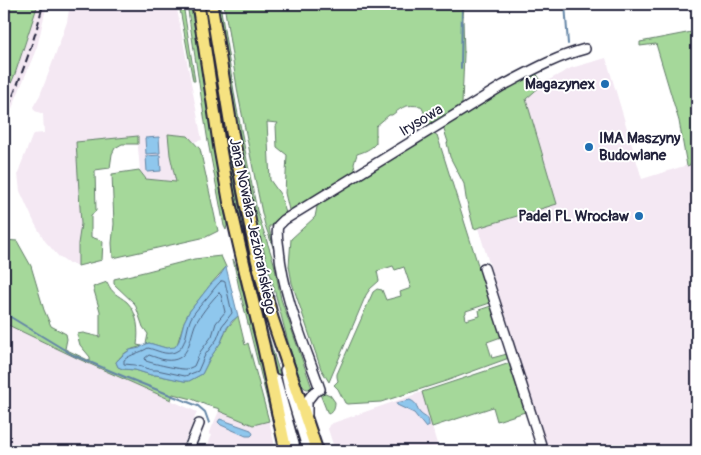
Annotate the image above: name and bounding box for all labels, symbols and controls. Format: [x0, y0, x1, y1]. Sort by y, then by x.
place label: Magazynex [525, 75, 595, 94]
marker: Magazynex [599, 78, 611, 90]
street label: Irysowa [396, 100, 447, 141]
place label: IMA Maszyny Budowlane [599, 129, 681, 165]
street label: Jana Nowaka-Jeziorańskiego [225, 136, 281, 316]
marker: IMA Maszyny Budowlane [583, 141, 595, 153]
place label: Padel PL Wrocław [518, 207, 630, 226]
marker: Padel PL Wrocław [633, 210, 645, 222]

